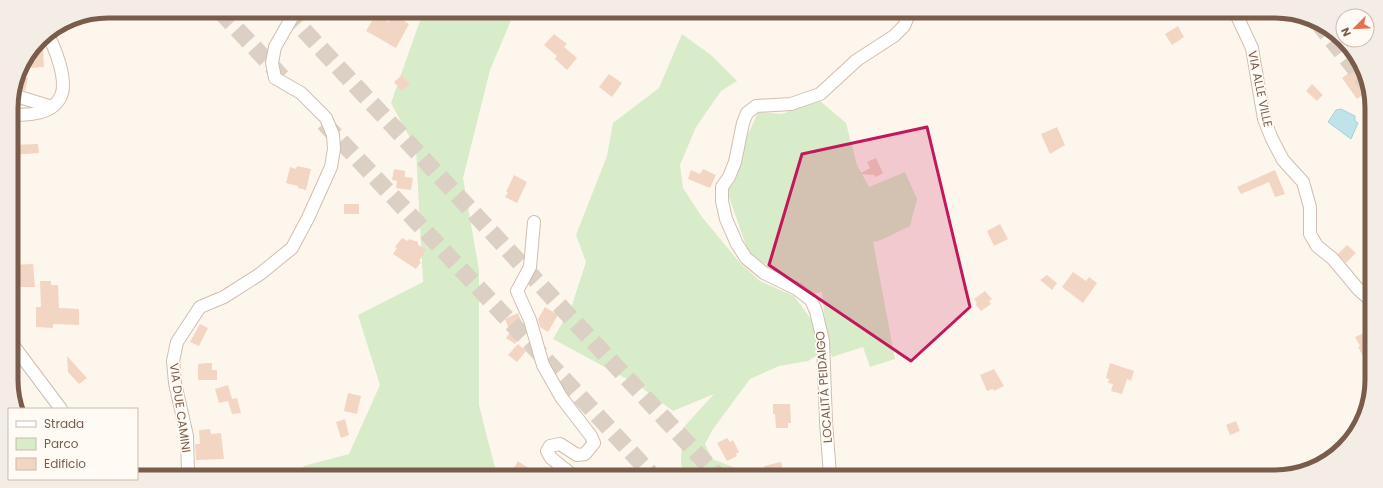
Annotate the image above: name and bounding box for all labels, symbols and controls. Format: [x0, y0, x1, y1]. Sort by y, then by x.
north arrow [1335, 8, 1375, 48]
text: N [1337, 25, 1355, 39]
street label: VIA ALLE VILLE [1244, 49, 1277, 129]
street label: LOCALITÀ PEIDAIGO [811, 330, 836, 444]
street label: VIA DUE CAMINI [166, 362, 195, 454]
legend [8, 408, 138, 480]
text: Strada [44, 415, 84, 432]
text: Parco [44, 435, 79, 452]
text: Edificio [44, 455, 86, 472]

